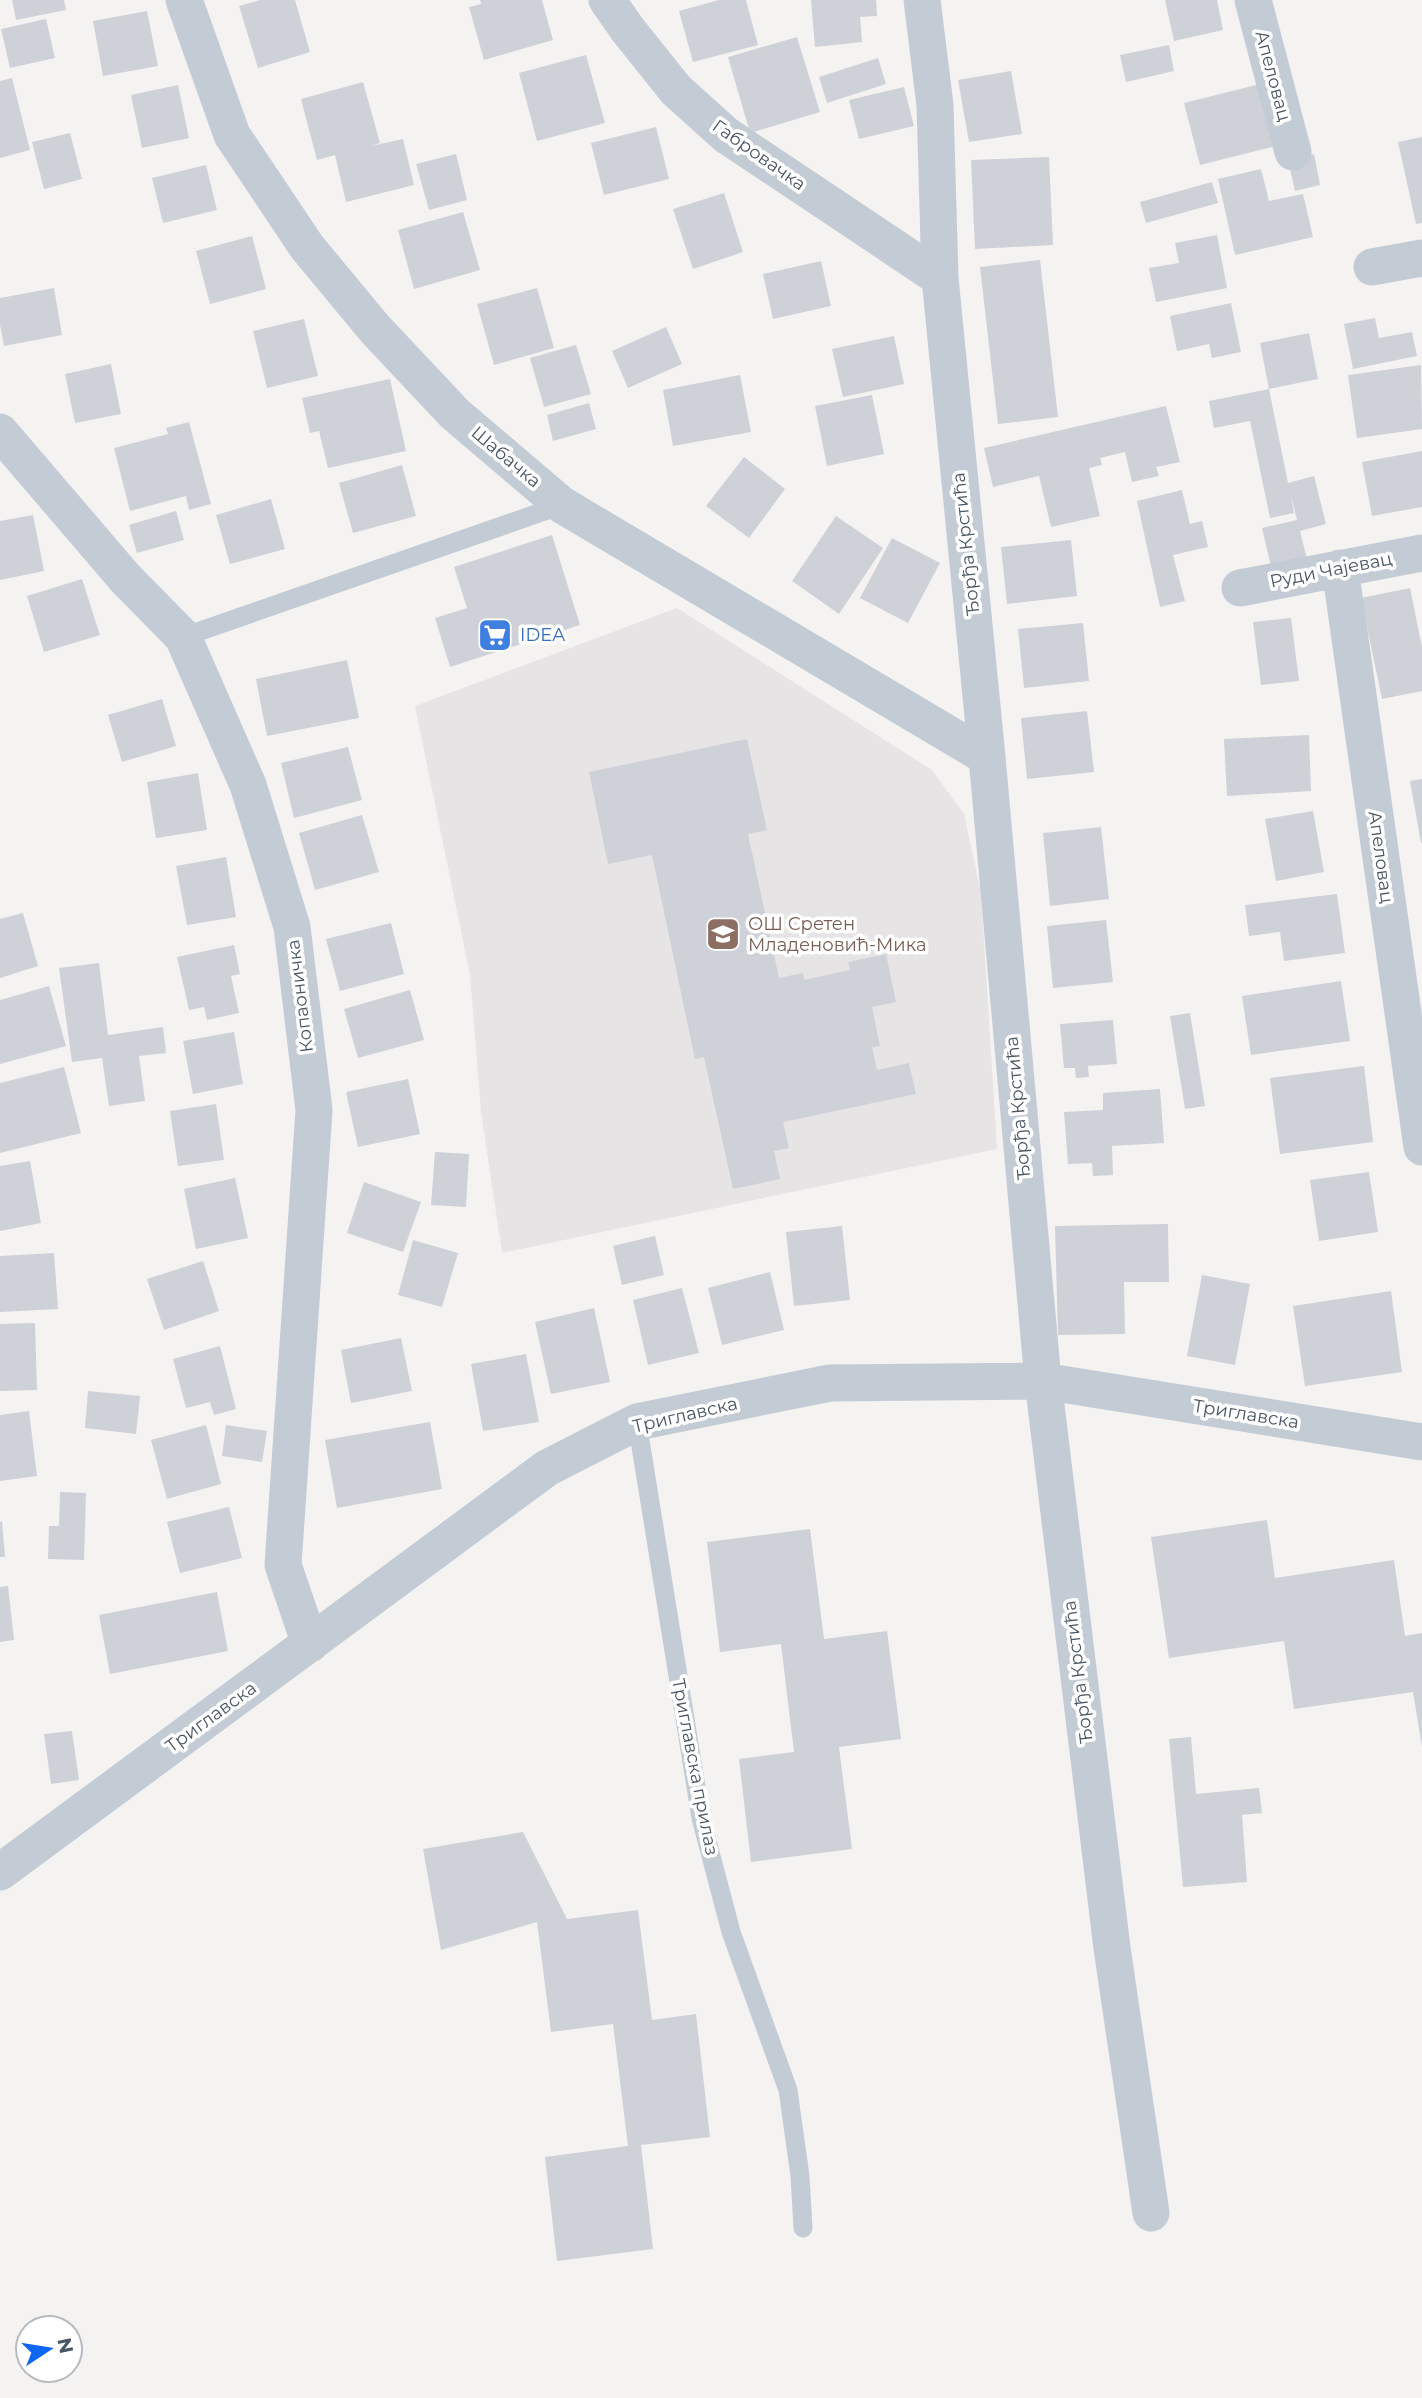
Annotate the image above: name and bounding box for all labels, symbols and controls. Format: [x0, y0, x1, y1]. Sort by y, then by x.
street label: Апеловац [1250, 28, 1296, 124]
street label: Габровачка [708, 115, 810, 195]
street label: Шабачка [467, 422, 545, 492]
street label: Ђорђа Крстића [948, 471, 984, 617]
street label: Руди Чајевац [1268, 547, 1394, 593]
supermarket icon: IDEA [476, 616, 514, 654]
place label: IDEA [520, 624, 565, 646]
street label: Апеловац [1364, 809, 1398, 905]
place label: ОШ Сретен Младеновић-Мика [748, 913, 926, 956]
school or university icon: ОШ Сретен Младеновић-Мика [704, 915, 742, 953]
street label: Копаоничка [282, 938, 318, 1054]
street label: Ђорђа Крстића [1001, 1035, 1035, 1181]
street label: Триглавска [631, 1392, 739, 1438]
street label: Триглавска [1192, 1395, 1300, 1433]
street label: Ђорђа Крстића [1058, 1599, 1098, 1745]
street label: Триглавска [161, 1677, 261, 1757]
street label: Триглавска прилаз [667, 1677, 723, 1857]
north arrow [14, 2314, 84, 2384]
text: N [52, 2336, 78, 2355]

